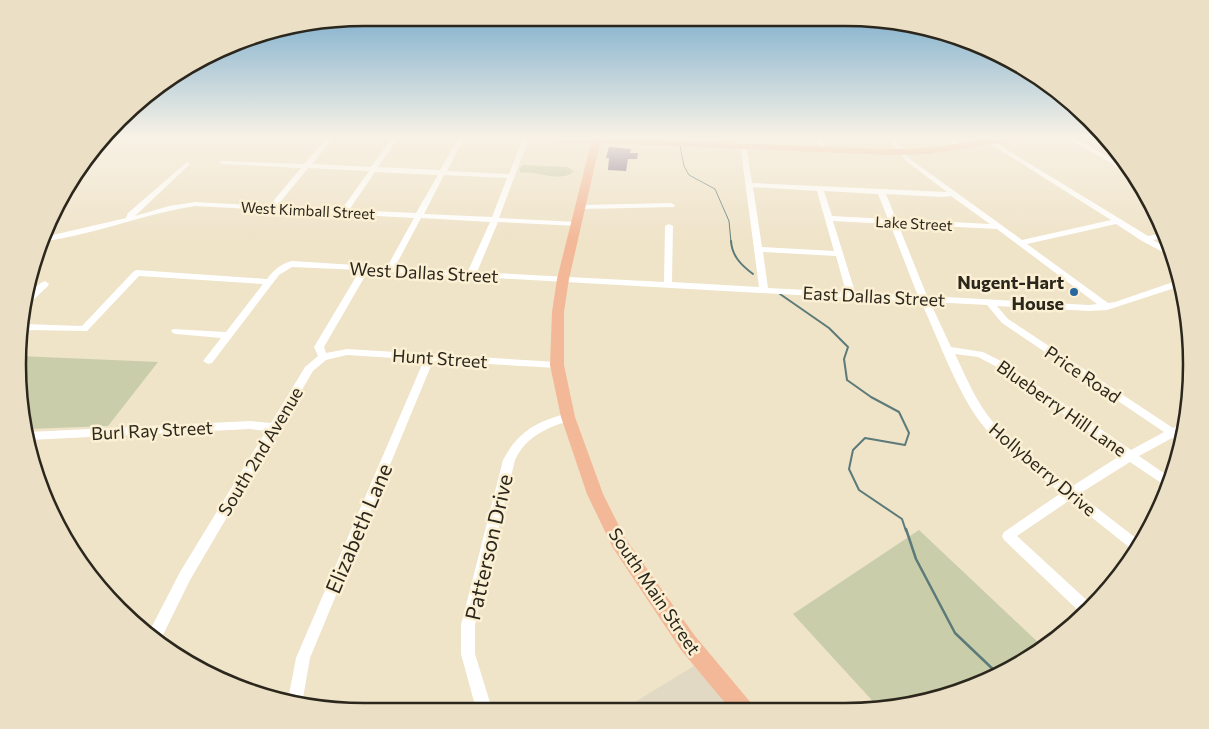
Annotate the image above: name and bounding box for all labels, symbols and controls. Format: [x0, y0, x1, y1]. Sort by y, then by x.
street label: West Kimball Street [240, 197, 376, 223]
street label: Lake Street [875, 212, 953, 234]
street label: West Dallas Street [349, 257, 499, 287]
place label: Nugent-Hart House [957, 271, 1064, 314]
street label: East Dallas Street [802, 281, 946, 311]
marker: Nugent-Hart House [1068, 286, 1080, 298]
street label: Price Road [1041, 341, 1125, 407]
street label: Hunt Street [392, 344, 488, 372]
street label: Blueberry Hill Lane [993, 355, 1131, 461]
street label: South 2nd Avenue [213, 382, 307, 520]
street label: Burl Ray Street [91, 416, 213, 444]
street label: Hollyberry Drive [985, 418, 1101, 520]
street label: Elizabeth Lane [319, 459, 397, 597]
street label: Patterson Drive [459, 471, 517, 623]
street label: South Main Street [604, 523, 706, 659]

